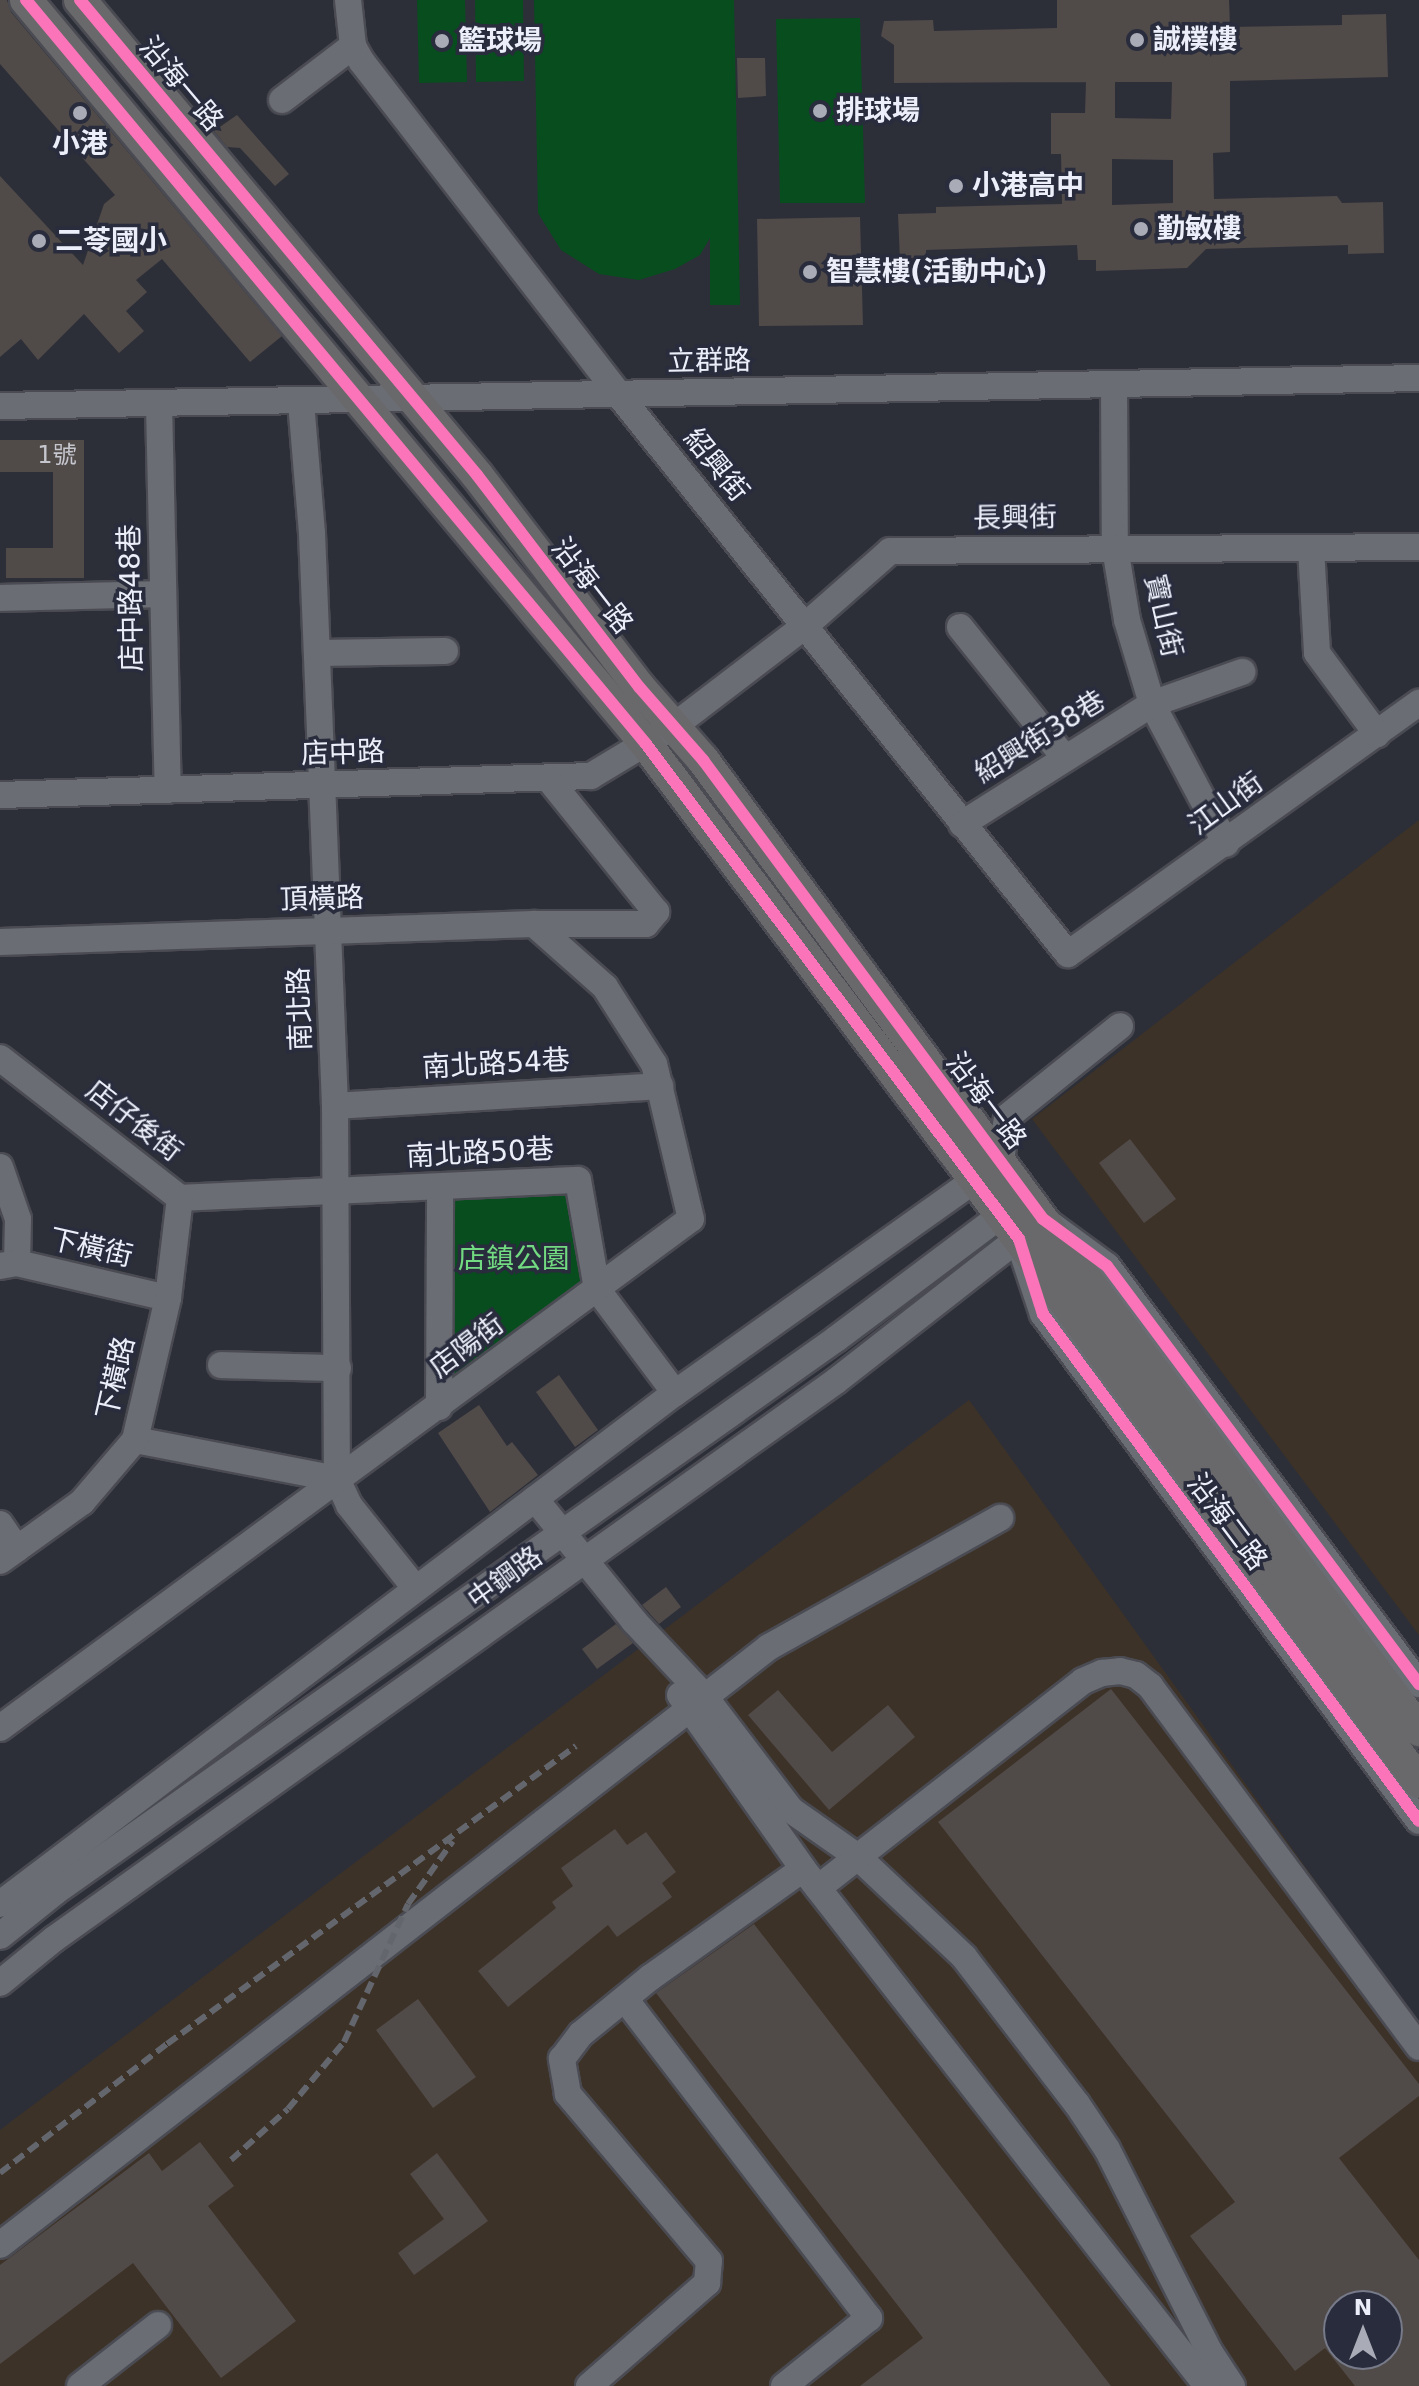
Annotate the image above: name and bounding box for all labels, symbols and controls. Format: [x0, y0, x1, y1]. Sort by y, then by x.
place label: 誠樸樓 [1153, 23, 1237, 57]
place label: 籃球場 [458, 24, 542, 58]
street label: 沿海一路 [132, 30, 230, 138]
marker: 誠樸樓 [1128, 31, 1146, 49]
marker: 籃球場 [433, 32, 451, 50]
place label: 排球場 [836, 94, 920, 128]
marker: 小港 [69, 102, 91, 124]
marker: 排球場 [811, 102, 829, 120]
place label: 小港 [52, 127, 108, 161]
place label: 小港高中 [972, 169, 1084, 203]
marker: 小港高中 [947, 177, 965, 195]
place label: 勤敏樓 [1157, 212, 1241, 246]
marker: 勤敏樓 [1132, 220, 1150, 238]
place label: 二苓國小 [55, 224, 167, 258]
marker: 二苓國小 [30, 232, 48, 250]
place label: 智慧樓(活動中心) [826, 255, 1048, 289]
marker: 智慧樓(活動中心) [801, 263, 819, 281]
street label: 立群路 [667, 343, 751, 379]
street label: 紹興街 [677, 422, 755, 508]
house number: 1號 [37, 442, 77, 470]
street label: 長興街 [973, 500, 1057, 536]
street label: 店中路48巷 [113, 524, 149, 672]
street label: 沿海一路 [544, 532, 640, 640]
street label: 寶山街 [1137, 571, 1189, 661]
street label: 紹興街38巷 [968, 684, 1112, 790]
street label: 店中路 [300, 735, 386, 771]
street label: 江山街 [1182, 766, 1270, 842]
street label: 頂橫路 [279, 881, 365, 917]
street label: 南北路 [282, 966, 318, 1052]
street label: 南北路54巷 [421, 1043, 571, 1085]
street label: 沿海一路 [939, 1046, 1033, 1156]
street label: 店仔後街 [80, 1073, 188, 1169]
street label: 南北路50巷 [405, 1132, 555, 1174]
street label: 下橫街 [46, 1222, 136, 1274]
park label: 店鎮公園 [458, 1242, 570, 1276]
street label: 店陽街 [423, 1307, 511, 1385]
street label: 下橫路 [90, 1333, 142, 1423]
street label: 沿海二路 [1180, 1467, 1274, 1577]
street label: 中鋼路 [461, 1540, 549, 1616]
north arrow [1323, 2290, 1403, 2370]
text: N [1354, 2295, 1372, 2320]

